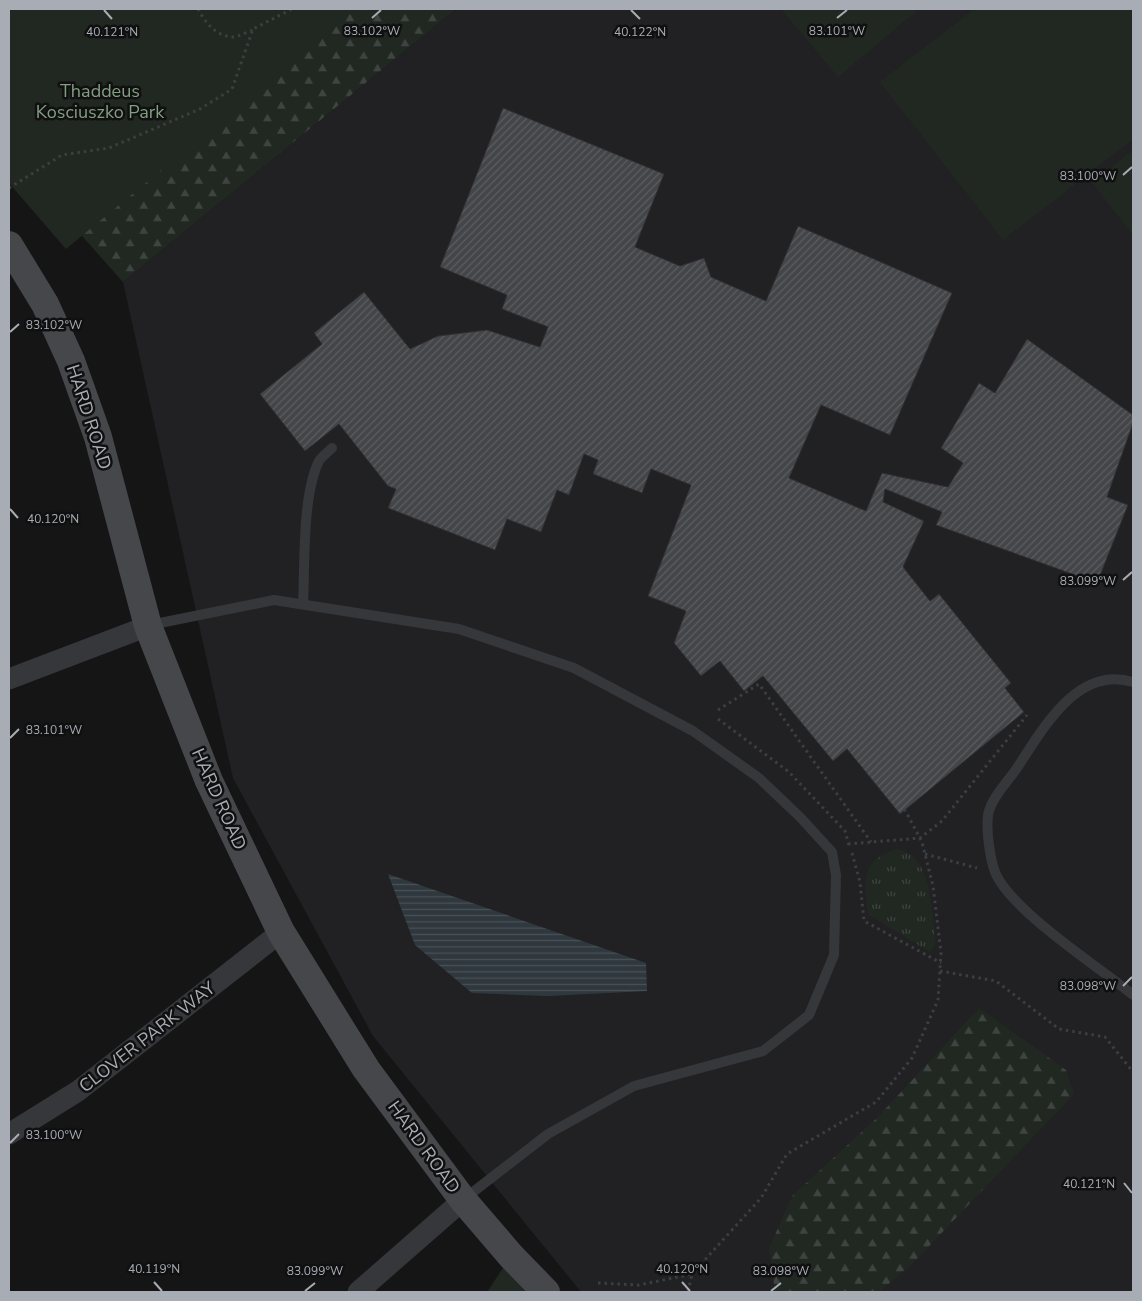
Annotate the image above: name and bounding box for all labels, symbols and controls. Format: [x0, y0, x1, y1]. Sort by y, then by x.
text: 83.102°W [344, 23, 400, 39]
text: 83.101°W [809, 23, 865, 39]
text: 40.121°N [86, 24, 138, 40]
text: 40.122°N [614, 24, 666, 40]
park label: Thaddeus Kosciuszko Park [36, 79, 165, 124]
text: 83.100°W [1060, 168, 1116, 184]
text: 83.102°W [26, 317, 82, 333]
street label: HARD ROAD [61, 362, 117, 472]
text: 40.120°N [27, 511, 79, 527]
text: 83.099°W [1060, 573, 1116, 589]
text: 83.101°W [26, 722, 82, 738]
street label: HARD ROAD [186, 744, 252, 854]
street label: CLOVER PARK WAY [74, 976, 220, 1098]
text: 83.098°W [1060, 978, 1116, 994]
street label: HARD ROAD [382, 1096, 466, 1198]
text: 83.100°W [26, 1127, 82, 1143]
text: 40.121°N [1063, 1176, 1115, 1192]
text: 40.119°N [128, 1261, 180, 1277]
text: 40.120°N [656, 1261, 708, 1277]
text: 83.099°W [287, 1263, 343, 1279]
text: 83.098°W [753, 1263, 809, 1279]

